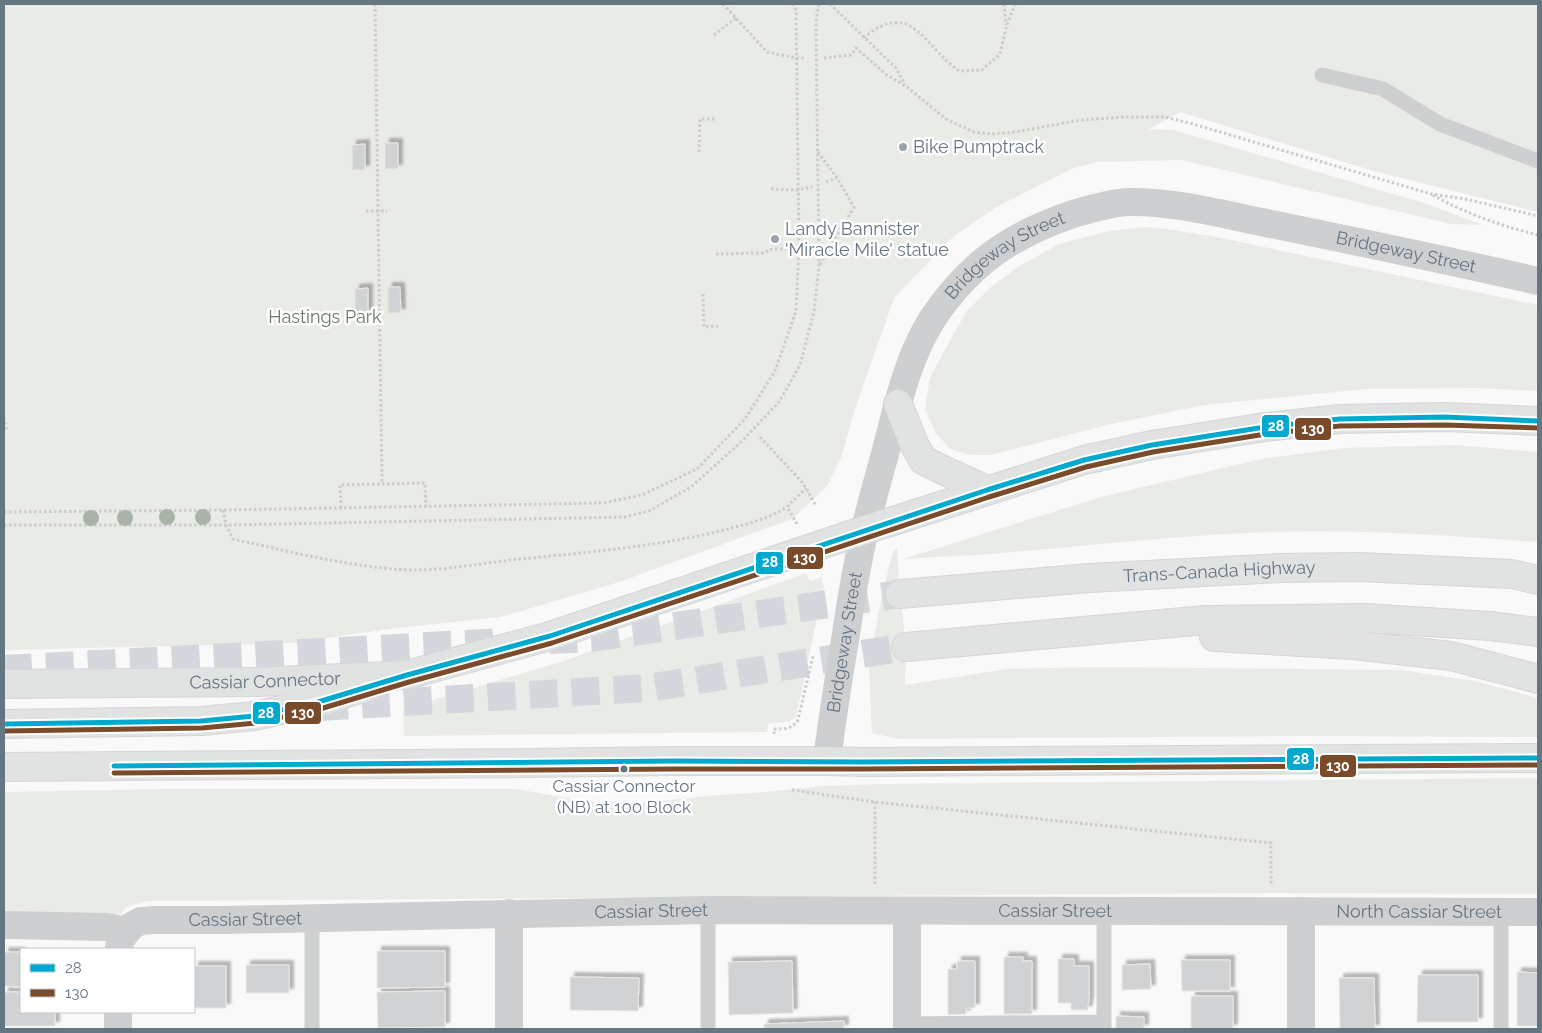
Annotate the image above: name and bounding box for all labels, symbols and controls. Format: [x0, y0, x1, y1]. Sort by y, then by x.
place label: Bike Pumptrack [913, 136, 1045, 157]
marker: Bike Pumptrack [897, 141, 909, 153]
street label: Bridgeway Street [940, 207, 1067, 303]
place label: Landy Bannister 'Miracle Mile' statue [785, 218, 949, 260]
street label: Bridgeway Street [1334, 227, 1478, 277]
marker: Landy Bannister 'Miracle Mile' statue [769, 233, 781, 245]
park label: Hastings Park [268, 306, 382, 327]
line badge: 28 [1261, 414, 1290, 438]
line badge: 130 [1294, 417, 1332, 441]
text: 28 [1268, 418, 1284, 434]
text: 130 [1301, 421, 1325, 437]
line badge: 130 [786, 546, 824, 570]
text: 130 [793, 550, 817, 566]
line badge: 28 [755, 551, 784, 575]
text: 28 [762, 554, 778, 570]
street label: Trans-Canada Highway [1122, 557, 1316, 586]
street label: Bridgeway Street [823, 570, 866, 714]
street label: Cassiar Connector [189, 667, 342, 693]
line badge: 28 [252, 701, 281, 725]
line badge: 130 [284, 701, 322, 725]
text: 28 [258, 705, 274, 721]
text: 130 [291, 705, 315, 721]
line badge: 28 [1286, 747, 1315, 771]
text: 28 [1293, 751, 1309, 767]
line badge: 130 [1319, 754, 1357, 778]
text: 130 [1326, 758, 1350, 774]
marker: Cassiar Connector (NB) at 100 Block [619, 764, 629, 774]
place label: Cassiar Connector (NB) at 100 Block [553, 776, 695, 817]
street label: Cassiar Street [594, 899, 708, 922]
street label: Cassiar Street [998, 900, 1112, 921]
street label: North Cassiar Street [1336, 901, 1502, 922]
street label: Cassiar Street [188, 907, 302, 930]
legend [20, 948, 195, 1013]
text: 28 [65, 959, 82, 977]
text: 130 [65, 984, 89, 1002]

